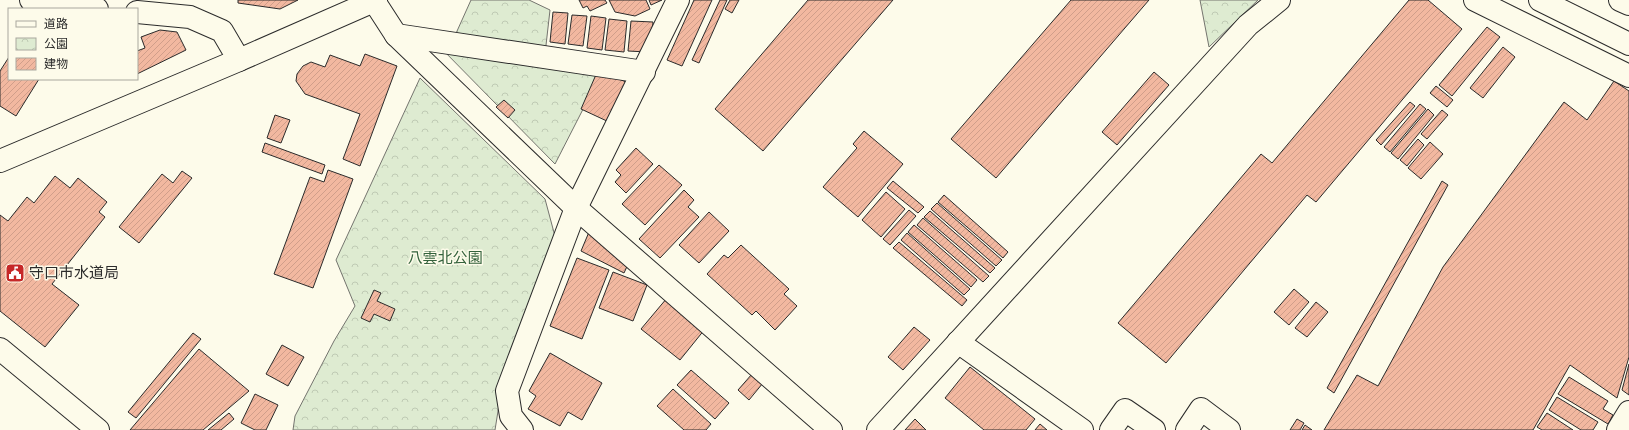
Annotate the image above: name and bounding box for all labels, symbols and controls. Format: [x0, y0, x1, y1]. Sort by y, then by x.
legend [8, 8, 138, 80]
text: 道路 [44, 15, 68, 33]
text: 公園 [44, 35, 68, 53]
text: 建物 [44, 55, 68, 73]
park label: 八雲北公園 [407, 247, 483, 269]
public building icon: 守口市水道局 [4, 262, 26, 284]
place label: 守口市水道局 [29, 262, 119, 284]

